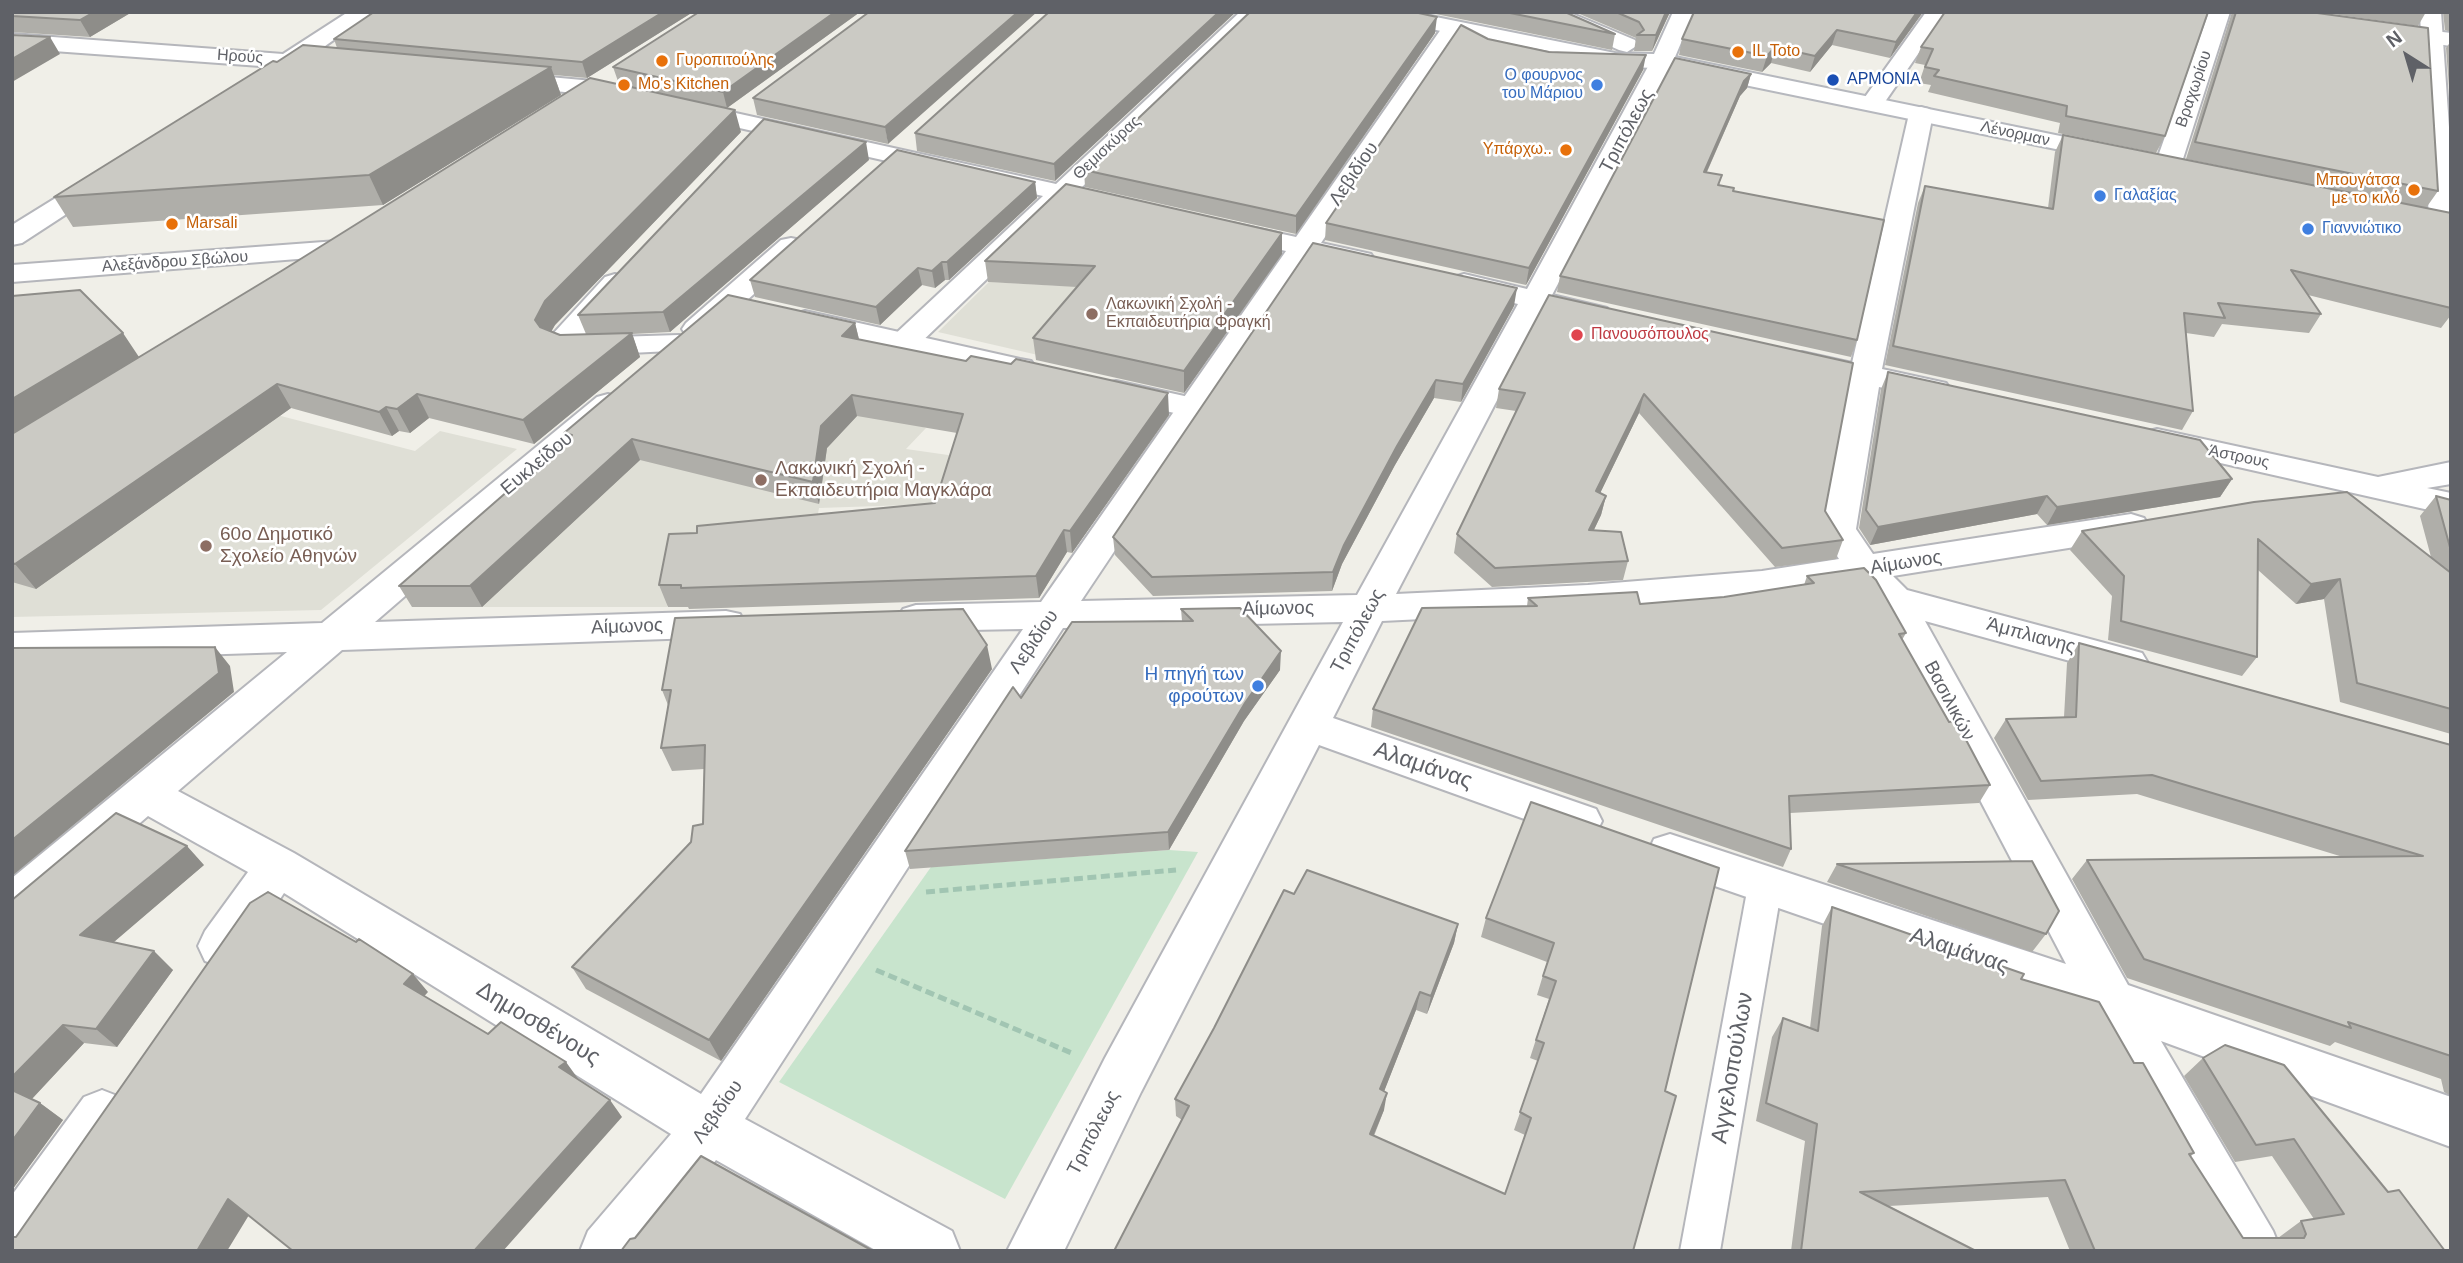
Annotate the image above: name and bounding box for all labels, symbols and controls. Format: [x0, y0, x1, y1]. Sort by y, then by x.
north arrow [2372, 21, 2442, 91]
text: N [2382, 26, 2406, 51]
place label: IL Toto [1752, 42, 1800, 62]
marker: IL Toto [1730, 44, 1746, 60]
street label: Ηρούς [216, 46, 264, 68]
street label: Βραχωρίου [2172, 48, 2216, 130]
place label: Γυροπιτούλης [676, 51, 774, 71]
marker: Γυροπιτούλης [654, 53, 670, 69]
place label: Ο φουρνος του Μάριου [1502, 66, 1583, 104]
place label: ΑΡΜΟΝΙΑ [1847, 70, 1921, 90]
marker: ΑΡΜΟΝΙΑ [1825, 72, 1841, 88]
place label: Mo's Kitchen [638, 75, 729, 95]
marker: Mo's Kitchen [616, 77, 632, 93]
marker: Ο φουρνος του Μάριου [1589, 77, 1605, 93]
street label: Τριπόλεως [1595, 85, 1659, 177]
street label: Θεμισκύρας [1069, 112, 1145, 184]
street label: Λένορμαν [1979, 117, 2051, 151]
street label: Λεβιδίου [1324, 138, 1384, 210]
place label: Υπάρχω.. [1483, 140, 1552, 160]
marker: Υπάρχω.. [1558, 142, 1574, 158]
place label: Μπουγάτσα με το κιλό [2316, 171, 2400, 209]
marker: Μπουγάτσα με το κιλό [2406, 182, 2422, 198]
place label: Γαλαξίας [2114, 186, 2177, 206]
marker: Γαλαξίας [2092, 188, 2108, 204]
place label: Marsali [186, 214, 238, 234]
marker: Marsali [164, 216, 180, 232]
place label: Γιαννιώτικο [2322, 219, 2401, 239]
marker: Γιαννιώτικο [2300, 221, 2316, 237]
street label: Αλεξάνδρου Σβώλου [101, 247, 249, 277]
place label: Λακωνική Σχολή - Εκπαιδευτήρια Φραγκή [1106, 295, 1271, 333]
marker: Λακωνική Σχολή - Εκπαιδευτήρια Φραγκή [1084, 306, 1100, 322]
place label: Πανουσόπουλος [1591, 325, 1709, 345]
marker: Πανουσόπουλος [1569, 327, 1585, 343]
street label: Ευκλείδου [497, 428, 577, 500]
street label: Άστρους [2207, 441, 2271, 473]
place label: Λακωνική Σχολή - Εκπαιδευτήρια Μαγκλάρα [775, 458, 992, 502]
marker: Λακωνική Σχολή - Εκπαιδευτήρια Μαγκλάρα [753, 472, 769, 488]
place label: 60ο Δημοτικό Σχολείο Αθηνών [220, 524, 357, 568]
marker: 60ο Δημοτικό Σχολείο Αθηνών [198, 538, 214, 554]
street label: Αίμωνος [1869, 546, 1943, 580]
street label: Τριπόλεως [1326, 585, 1390, 677]
street label: Αίμωνος [1242, 597, 1314, 621]
street label: Λεβιδίου [1004, 606, 1064, 678]
street label: Άμπλιανης [1984, 613, 2078, 659]
street label: Αίμωνος [591, 614, 663, 640]
street label: Βασιλικών [1919, 657, 1979, 745]
place label: Η πηγή των φρούτων [1144, 664, 1244, 708]
marker: Η πηγή των φρούτων [1250, 678, 1266, 694]
street label: Αλαμάνας [1370, 736, 1476, 796]
street label: Αλαμάνας [1906, 922, 2012, 980]
street label: Δημοσθένους [471, 976, 605, 1072]
street label: Αγγελοπούλων [1706, 990, 1760, 1146]
street label: Λεβιδίου [688, 1076, 748, 1148]
street label: Τριπόλεως [1063, 1087, 1125, 1179]

